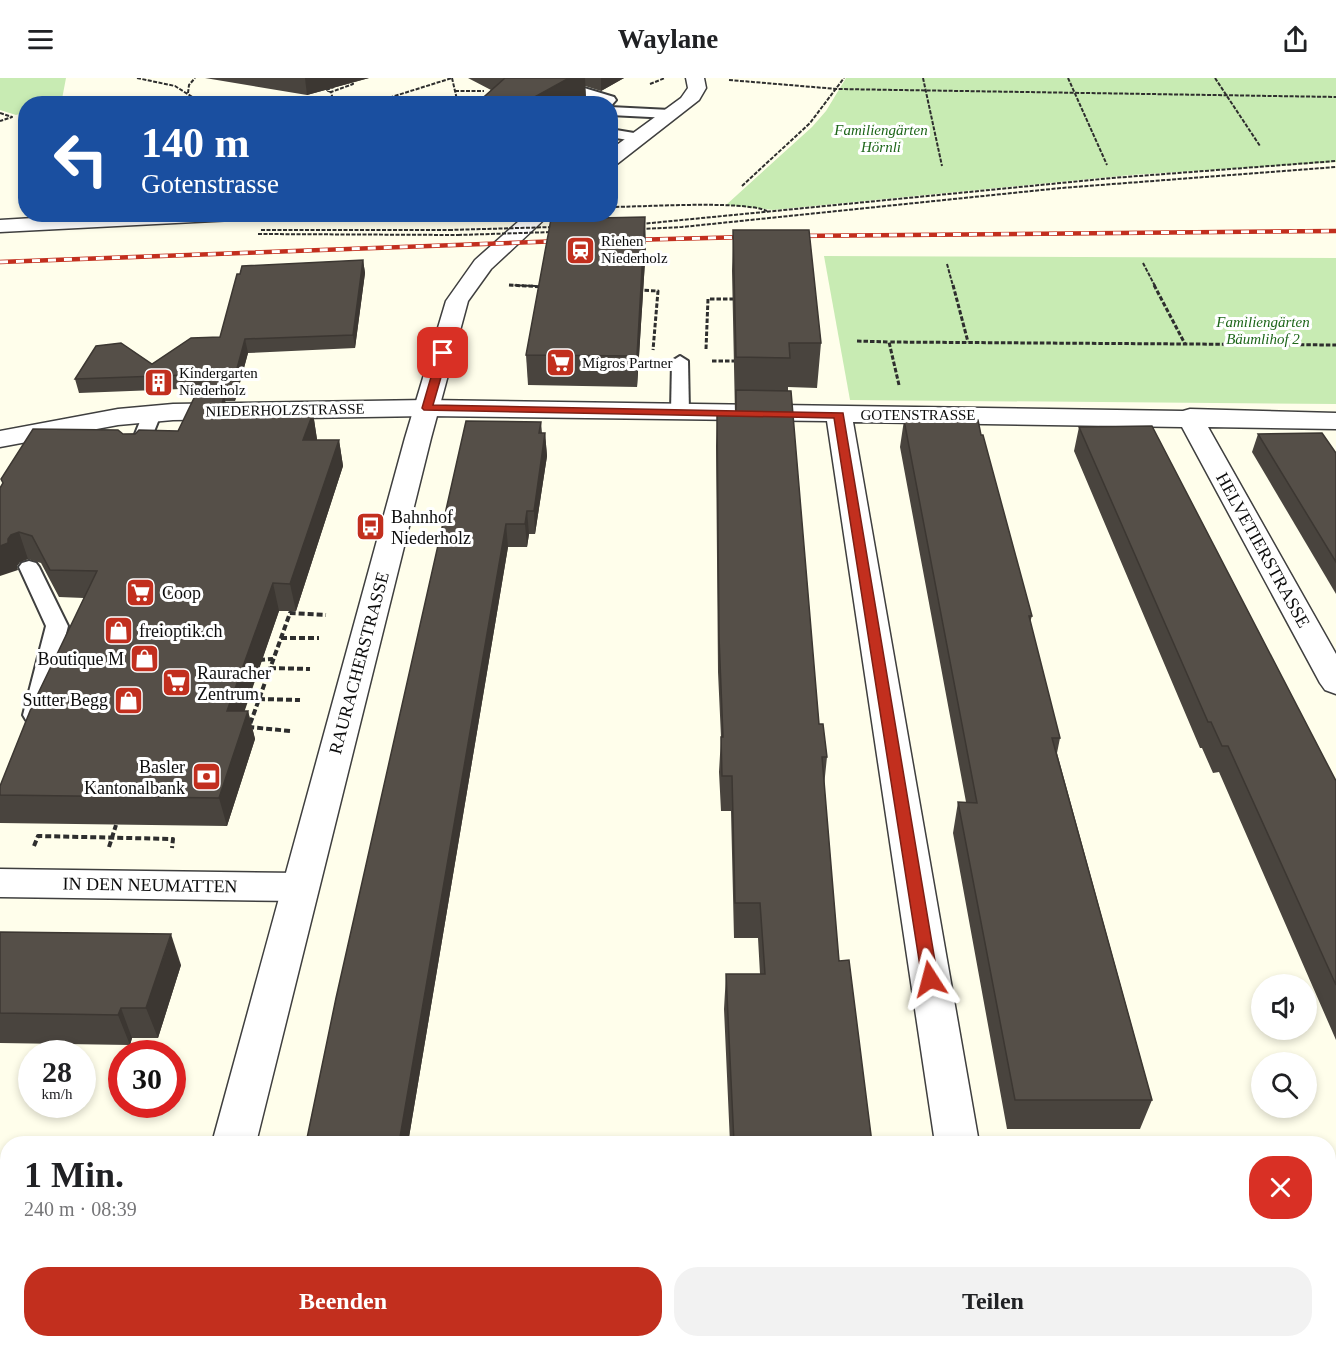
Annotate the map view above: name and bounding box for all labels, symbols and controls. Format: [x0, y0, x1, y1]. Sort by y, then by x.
icon: menu [24, 23, 57, 56]
icon: share [1279, 23, 1312, 56]
text: Waylane [618, 24, 718, 54]
icon: left [42, 120, 120, 198]
text: 140 m [141, 120, 250, 166]
park label: Familiengärten Hörnli [833, 122, 928, 155]
text: Gotenstrasse [141, 169, 279, 199]
place label: Riehen Niederholz [601, 233, 668, 266]
station icon: Riehen Niederholz [564, 234, 596, 266]
park label: Familiengärten Bäumlihof 2 [1215, 314, 1310, 347]
pin [417, 327, 468, 378]
icon: arrive [426, 336, 459, 369]
supermarket icon: Migros Partner [545, 347, 577, 379]
place label: Migros Partner [582, 355, 672, 371]
place label: Kindergarten Niederholz [179, 365, 258, 398]
building icon: Kindergarten Niederholz [142, 366, 174, 398]
street label: NIEDERHOLZSTRASSE [205, 401, 365, 419]
street label: GOTENSTRASSE [860, 407, 976, 423]
street label: HELVETIERSTRASSE [1212, 469, 1314, 631]
place label: Bahnhof Niederholz [391, 507, 471, 548]
bus stop icon: Bahnhof Niederholz [354, 511, 386, 543]
street label: RAURACHERSTRASSE [325, 570, 393, 756]
supermarket icon: Coop [125, 577, 157, 609]
place label: Coop [162, 583, 201, 603]
shop icon: freioptik.ch [102, 615, 134, 647]
place label: freioptik.ch [139, 621, 222, 641]
shop icon: Boutique M [129, 643, 161, 675]
place label: Boutique M [37, 649, 124, 669]
place label: Rauracher Zentrum [197, 663, 271, 704]
supermarket icon: Rauracher Zentrum [160, 667, 192, 699]
shop icon: Sutter Begg [113, 684, 145, 716]
place label: Sutter Begg [23, 690, 108, 710]
place label: Basler Kantonalbank [84, 757, 185, 798]
bank icon: Basler Kantonalbank [190, 761, 222, 793]
street label: IN DEN NEUMATTEN [62, 873, 238, 897]
position arrow [898, 947, 962, 1011]
map controls [1251, 974, 1317, 1118]
button: sound [1251, 974, 1317, 1040]
speed limit sign: 30 [108, 1040, 186, 1118]
button: search [1251, 1052, 1317, 1118]
text: 28 [42, 1055, 72, 1088]
text: km/h [42, 1086, 72, 1102]
text: 1 Min. [24, 1155, 124, 1195]
button: close [1249, 1156, 1312, 1219]
text: 240 m · 08:39 [24, 1198, 137, 1220]
button: Beenden [24, 1267, 662, 1336]
button: Teilen [674, 1267, 1312, 1336]

